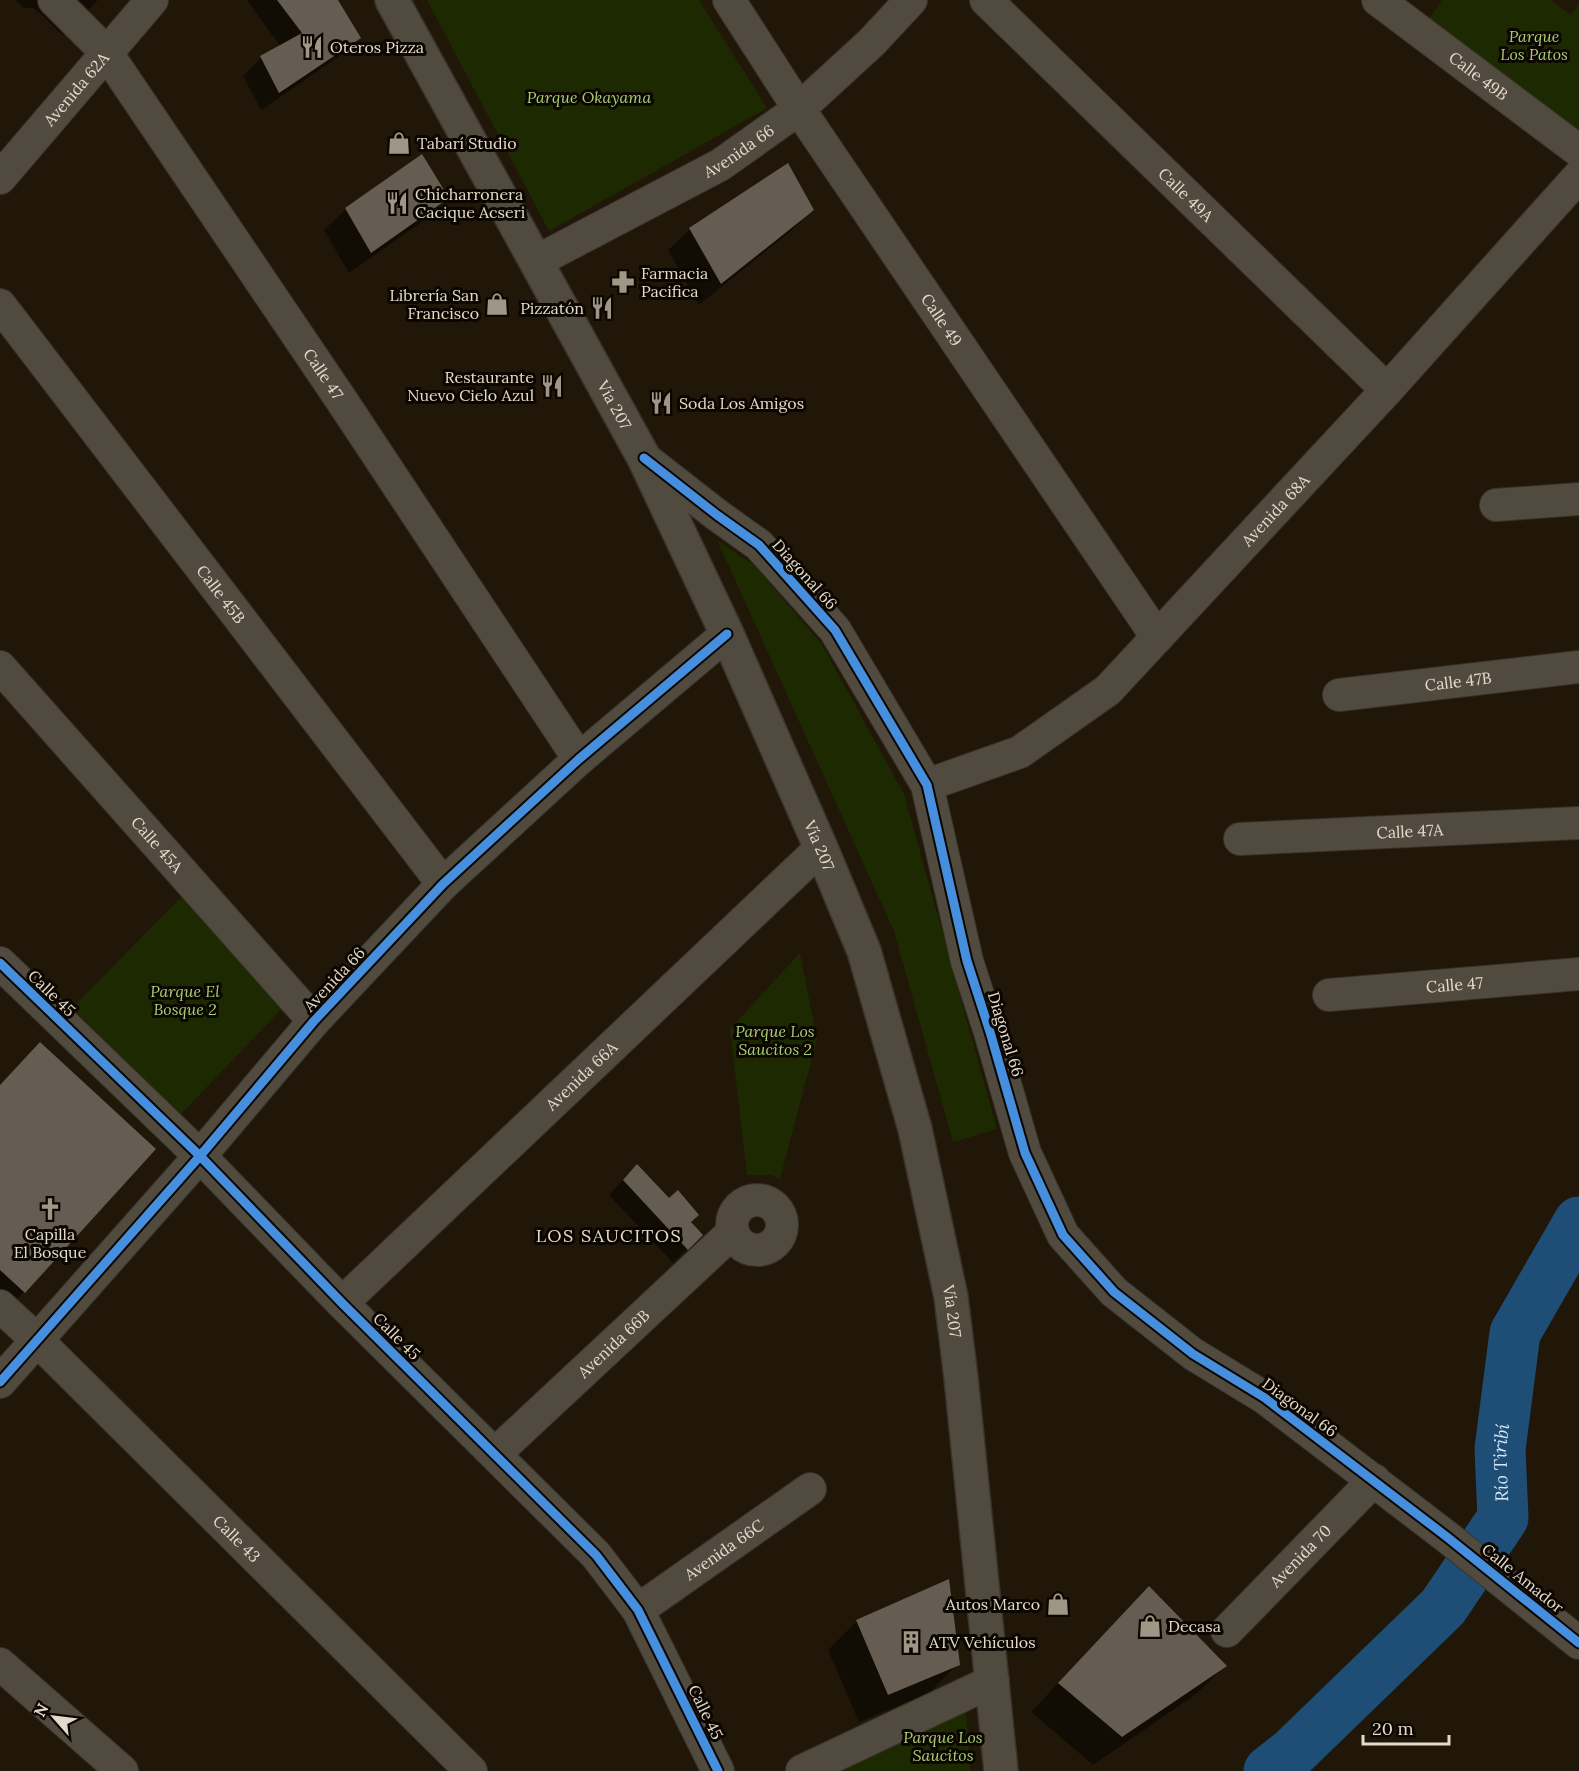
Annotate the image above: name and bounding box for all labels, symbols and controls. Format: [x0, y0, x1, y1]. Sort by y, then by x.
park label: Parque Los Patos [1500, 26, 1568, 64]
restaurant icon: Oteros Pizza [299, 34, 325, 60]
place label: Oteros Pizza [330, 37, 424, 57]
street label: Avenida 62A [38, 47, 114, 131]
street label: Calle 49B [1445, 47, 1512, 104]
park label: Parque Okayama [527, 87, 651, 107]
street label: Avenida 66 [699, 120, 778, 182]
shop icon: Tabarí Studio [386, 130, 412, 156]
place label: Tabarí Studio [417, 133, 517, 153]
street label: Calle 49A [1154, 163, 1218, 226]
place label: Chicharronera Cacique Acseri [415, 184, 525, 222]
restaurant icon: Chicharronera Cacique Acseri [384, 190, 410, 216]
place label: Farmacia Pacifica [641, 263, 708, 301]
pharmacy icon: Farmacia Pacifica [610, 269, 636, 295]
place label: Librería San Francisco [390, 285, 479, 323]
street label: Calle 49 [917, 290, 967, 350]
shop icon: Librería San Francisco [484, 291, 510, 317]
restaurant icon: Pizzatón [589, 295, 615, 321]
place label: Pizzatón [520, 298, 584, 318]
street label: Calle 47 [299, 345, 348, 404]
place label: Restaurante Nuevo Cielo Azul [407, 367, 534, 405]
restaurant icon: Restaurante Nuevo Cielo Azul [539, 373, 565, 399]
street label: Vía 207 [593, 376, 636, 433]
restaurant icon: Soda Los Amigos [648, 390, 674, 416]
place label: Soda Los Amigos [679, 393, 804, 413]
street label: Avenida 68A [1236, 469, 1314, 551]
street label: Diagonal 66 [768, 535, 842, 613]
street label: Calle 45B [192, 561, 250, 627]
street label: Calle 47B [1424, 667, 1493, 695]
street label: Calle 45A [127, 812, 188, 877]
street label: Vía 207 [800, 816, 839, 874]
street label: Calle 47A [1376, 819, 1445, 843]
street label: Avenida 66 [298, 943, 369, 1016]
street label: Calle 45 [24, 966, 80, 1020]
street label: Calle 47 [1425, 972, 1484, 997]
park label: Parque El Bosque 2 [150, 981, 220, 1019]
street label: Diagonal 66 [984, 989, 1028, 1079]
park label: Parque Los Saucitos 2 [735, 1021, 815, 1059]
street label: Avenida 66A [541, 1036, 622, 1115]
church icon: Capilla El Bosque [37, 1196, 63, 1222]
place label: Capilla El Bosque [14, 1224, 87, 1262]
district label: LOS SAUCITOS [536, 1224, 682, 1247]
street label: Vía 207 [938, 1282, 966, 1339]
street label: Avenida 66B [573, 1305, 654, 1383]
street label: Calle 45 [369, 1308, 425, 1364]
street label: Diagonal 66 [1259, 1373, 1341, 1441]
water label: Río Tiribí [1488, 1422, 1514, 1502]
street label: Calle 43 [209, 1511, 265, 1566]
street label: Avenida 66C [680, 1515, 767, 1585]
street label: Avenida 70 [1264, 1520, 1335, 1592]
street label: Calle Amador [1478, 1539, 1568, 1617]
shop icon: Autos Marco [1045, 1591, 1071, 1617]
place label: Autos Marco [945, 1594, 1040, 1614]
shop icon: Decasa [1137, 1613, 1163, 1639]
place label: Decasa [1168, 1616, 1221, 1636]
building icon: ATV Vehículos [898, 1629, 924, 1655]
place label: ATV Vehículos [928, 1632, 1036, 1652]
street label: Calle 45 [684, 1681, 728, 1743]
north arrow [24, 1687, 84, 1747]
text: N [29, 1700, 52, 1720]
scale bar [1363, 1708, 1448, 1746]
text: 20 m [1372, 1717, 1414, 1740]
park label: Parque Los Saucitos [903, 1727, 983, 1765]

